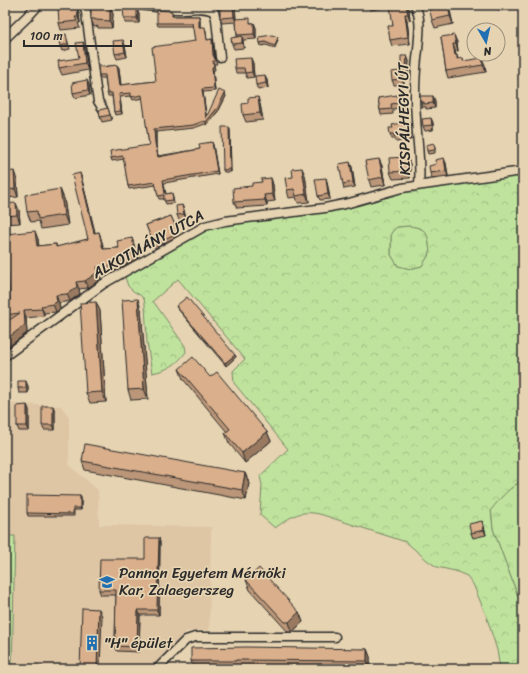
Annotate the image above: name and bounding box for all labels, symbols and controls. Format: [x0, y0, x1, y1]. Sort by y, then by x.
scale bar [24, 22, 131, 48]
north arrow [466, 22, 506, 62]
text: 100 m [30, 25, 63, 47]
text: N [482, 41, 494, 61]
street label: KISPÁLHEGYI ÚT [390, 61, 418, 176]
street label: ALKOTMÁNY UTCA [86, 202, 209, 286]
place label: Pannon Egyetem Mérnöki Kar, Zalaegerszeg [119, 560, 286, 603]
school or university icon: Pannon Egyetem Mérnöki Kar, Zalaegerszeg [98, 573, 116, 591]
place label: "H" épület [104, 630, 174, 656]
building icon: "H" épület [83, 634, 101, 652]

